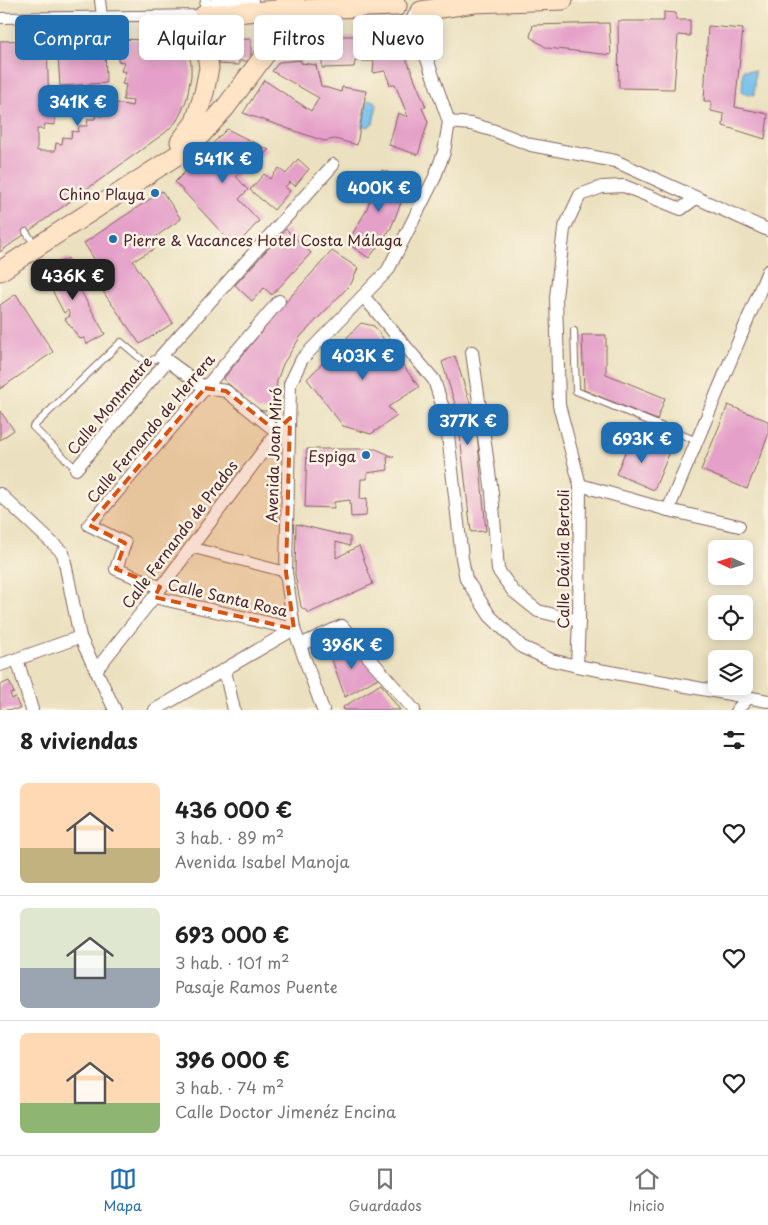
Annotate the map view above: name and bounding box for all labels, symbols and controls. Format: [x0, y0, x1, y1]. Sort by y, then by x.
chip: Comprar [15, 15, 129, 60]
chip: Alquilar [139, 15, 244, 60]
chip: Filtros [254, 15, 343, 60]
chip: Nuevo [353, 15, 443, 60]
pin: 341K € [37, 84, 119, 127]
text: 341K € [49, 89, 107, 113]
pin: 541K € [182, 142, 264, 184]
text: 541K € [194, 146, 252, 170]
pin: 400K € [338, 170, 420, 213]
text: 400K € [347, 175, 411, 199]
place label: Chino Playa [58, 182, 146, 205]
marker: Chino Playa [149, 187, 161, 199]
place label: Pierre & Vacances Hotel Costa Málaga [123, 228, 403, 251]
marker: Pierre & Vacances Hotel Costa Málaga [107, 233, 119, 245]
pin: 436K € [32, 258, 114, 301]
text: 436K € [42, 263, 104, 287]
pin: 403K € [322, 338, 404, 381]
text: 403K € [332, 343, 394, 367]
street label: Calle Fernando de Herrera [80, 348, 220, 508]
street label: Calle Montmatre [61, 351, 157, 459]
street label: Avenida Joan Miró [259, 387, 287, 523]
pin: 377K € [427, 404, 509, 446]
text: 377K € [439, 408, 497, 432]
pin: 693K € [601, 422, 683, 464]
text: 693K € [612, 426, 672, 450]
place label: Espiga [308, 444, 357, 467]
marker: Espiga [360, 449, 372, 461]
street label: Calle Fernando de Prados [115, 455, 243, 613]
street label: Calle Dávila Bertoli [551, 489, 574, 629]
north arrow [708, 540, 752, 585]
map controls [708, 540, 753, 695]
street label: Calle Santa Rosa [166, 572, 291, 622]
button: locate [708, 595, 753, 640]
pin: 396K € [311, 628, 393, 670]
text: 396K € [322, 632, 382, 656]
button: layers [708, 650, 753, 695]
text: 8 viviendas [20, 724, 138, 756]
icon: filters [720, 726, 748, 754]
text: 436 000 € [175, 793, 292, 825]
icon: home [60, 803, 120, 863]
icon: heart [720, 819, 748, 847]
text: 3 hab. · 89 m² [175, 825, 284, 849]
text: Avenida Isabel Manoja [175, 849, 349, 873]
text: 693 000 € [175, 918, 289, 950]
icon: home [60, 928, 120, 988]
icon: heart [720, 944, 748, 972]
text: 3 hab. · 101 m² [175, 950, 289, 974]
text: Pasaje Ramos Puente [175, 974, 338, 998]
text: 396 000 € [175, 1043, 290, 1075]
icon: home [60, 1053, 120, 1113]
icon: heart [720, 1069, 748, 1097]
text: 3 hab. · 74 m² [175, 1075, 284, 1099]
text: Calle Doctor Jimenéz Encina [175, 1099, 396, 1123]
tab: Mapa [103, 1165, 142, 1216]
tab: Guardados [349, 1165, 422, 1216]
tab: Inicio [628, 1165, 665, 1216]

